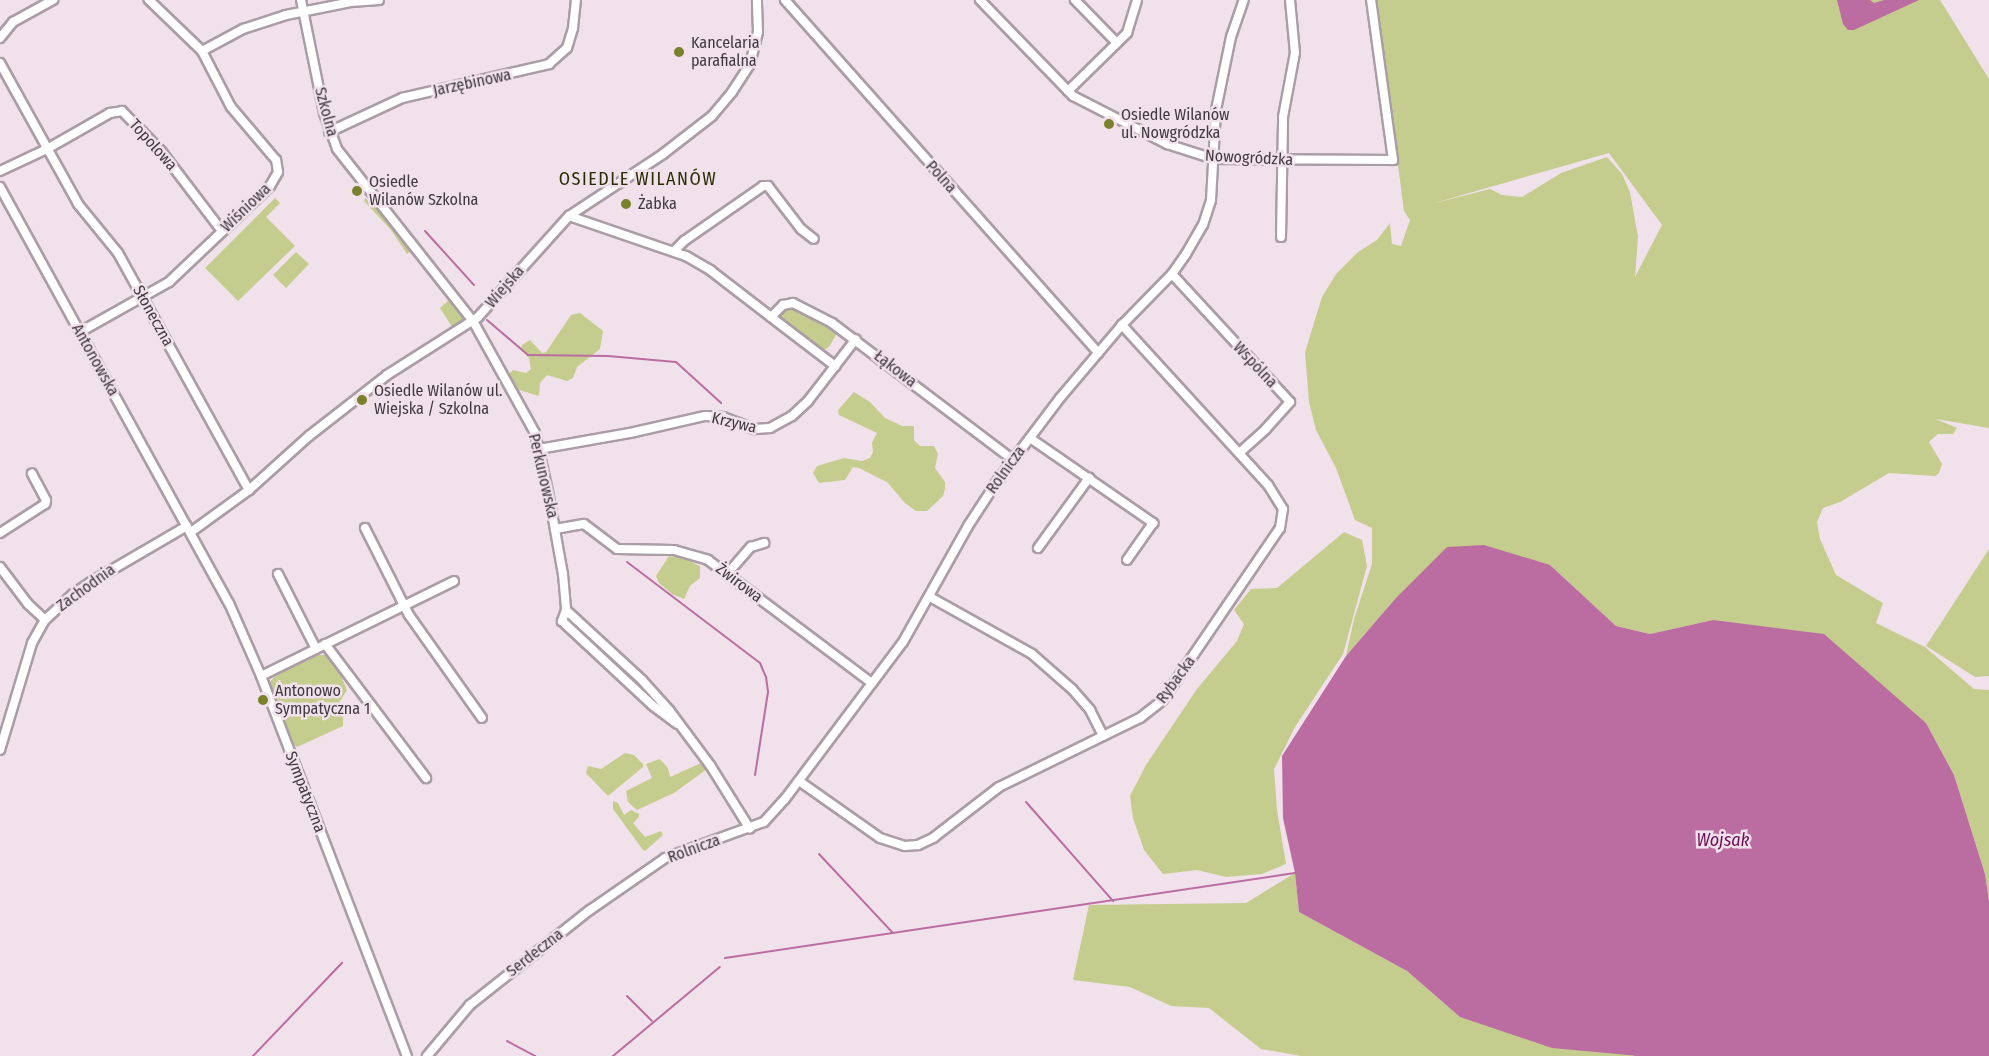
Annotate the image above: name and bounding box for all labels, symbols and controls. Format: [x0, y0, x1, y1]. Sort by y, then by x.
place label: Kancelaria parafialna [691, 33, 760, 71]
marker: Kancelaria parafialna [672, 45, 686, 59]
street label: Jarzębinowa [431, 65, 513, 101]
street label: Szkolna [310, 85, 342, 139]
place label: Osiedle Wilanów ul. Nowgródzka [1121, 105, 1230, 143]
street label: Topolowa [125, 115, 181, 175]
marker: Osiedle Wilanów ul. Nowgródzka [1102, 117, 1116, 131]
street label: Nowogródzka [1205, 146, 1293, 170]
street label: Polna [922, 157, 960, 197]
district label: OSIEDLE WILANÓW [559, 168, 717, 190]
place label: Osiedle Wilanów Szkolna [369, 172, 478, 210]
street label: Wiśniowa [217, 180, 275, 236]
marker: Osiedle Wilanów Szkolna [350, 184, 364, 198]
place label: Żabka [638, 194, 677, 214]
marker: Żabka [619, 197, 633, 211]
street label: Wiejska [481, 262, 529, 312]
street label: Słoneczna [128, 282, 178, 350]
street label: Antonowska [67, 321, 123, 399]
street label: Wspólna [1229, 338, 1281, 392]
street label: Łąkowa [870, 346, 920, 392]
place label: Osiedle Wilanów ul. Wiejska / Szkolna [374, 381, 502, 419]
marker: Osiedle Wilanów ul. Wiejska / Szkolna [355, 393, 369, 407]
street label: Krzywa [710, 409, 758, 437]
street label: Perkunowska [524, 432, 562, 520]
street label: Rolnicza [982, 442, 1030, 498]
street label: Żwirowa [712, 559, 766, 607]
street label: Zachodnia [53, 560, 119, 616]
street label: Rybacka [1152, 653, 1200, 707]
place label: Antonowo Sympatyczna 1 [275, 681, 370, 719]
marker: Antonowo Sympatyczna 1 [256, 693, 270, 707]
street label: Sympatyczna [281, 749, 329, 835]
water label: Wojsak [1696, 829, 1750, 851]
street label: Rolnicza [665, 831, 723, 867]
street label: Serdeczna [503, 925, 567, 981]

